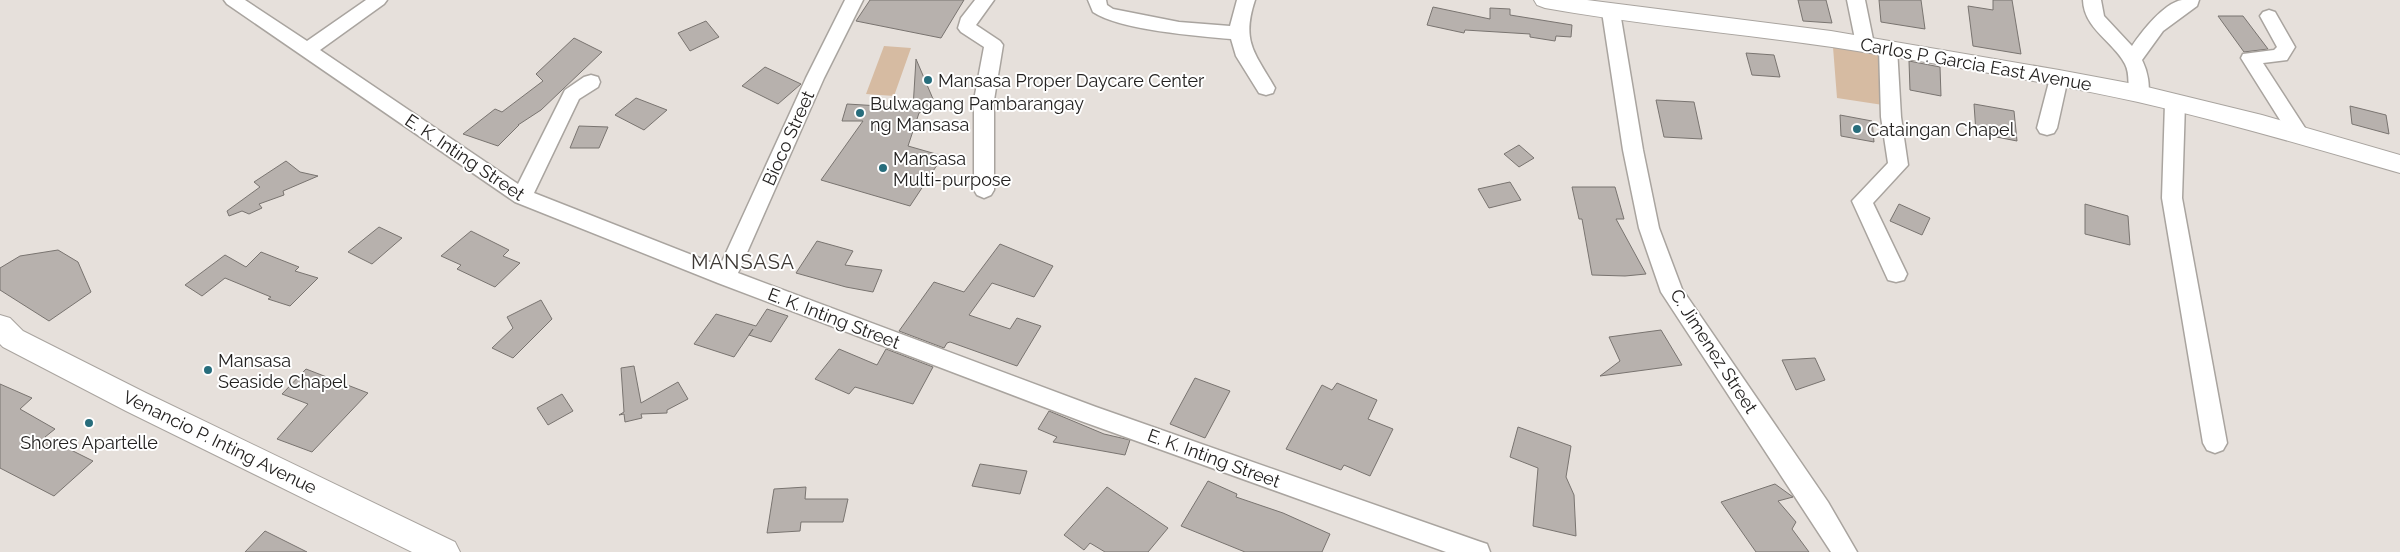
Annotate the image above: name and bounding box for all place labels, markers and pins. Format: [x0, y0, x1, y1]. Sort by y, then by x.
place label: Mansasa Proper Daycare Center [938, 70, 1205, 91]
marker: Mansasa Proper Daycare Center [922, 74, 934, 86]
place label: Bulwagang Pambarangay ng Mansasa [870, 93, 1084, 135]
marker: Bulwagang Pambarangay ng Mansasa [854, 107, 866, 119]
place label: Cataingan Chapel [1867, 119, 2015, 140]
marker: Cataingan Chapel [1851, 123, 1863, 135]
place label: Mansasa Multi-purpose [893, 148, 1012, 190]
marker: Mansasa Multi-purpose [877, 162, 889, 174]
place label: Mansasa Seaside Chapel [218, 350, 348, 392]
marker: Mansasa Seaside Chapel [202, 364, 214, 376]
marker: Shores Apartelle [83, 417, 95, 429]
place label: Shores Apartelle [20, 432, 158, 453]

